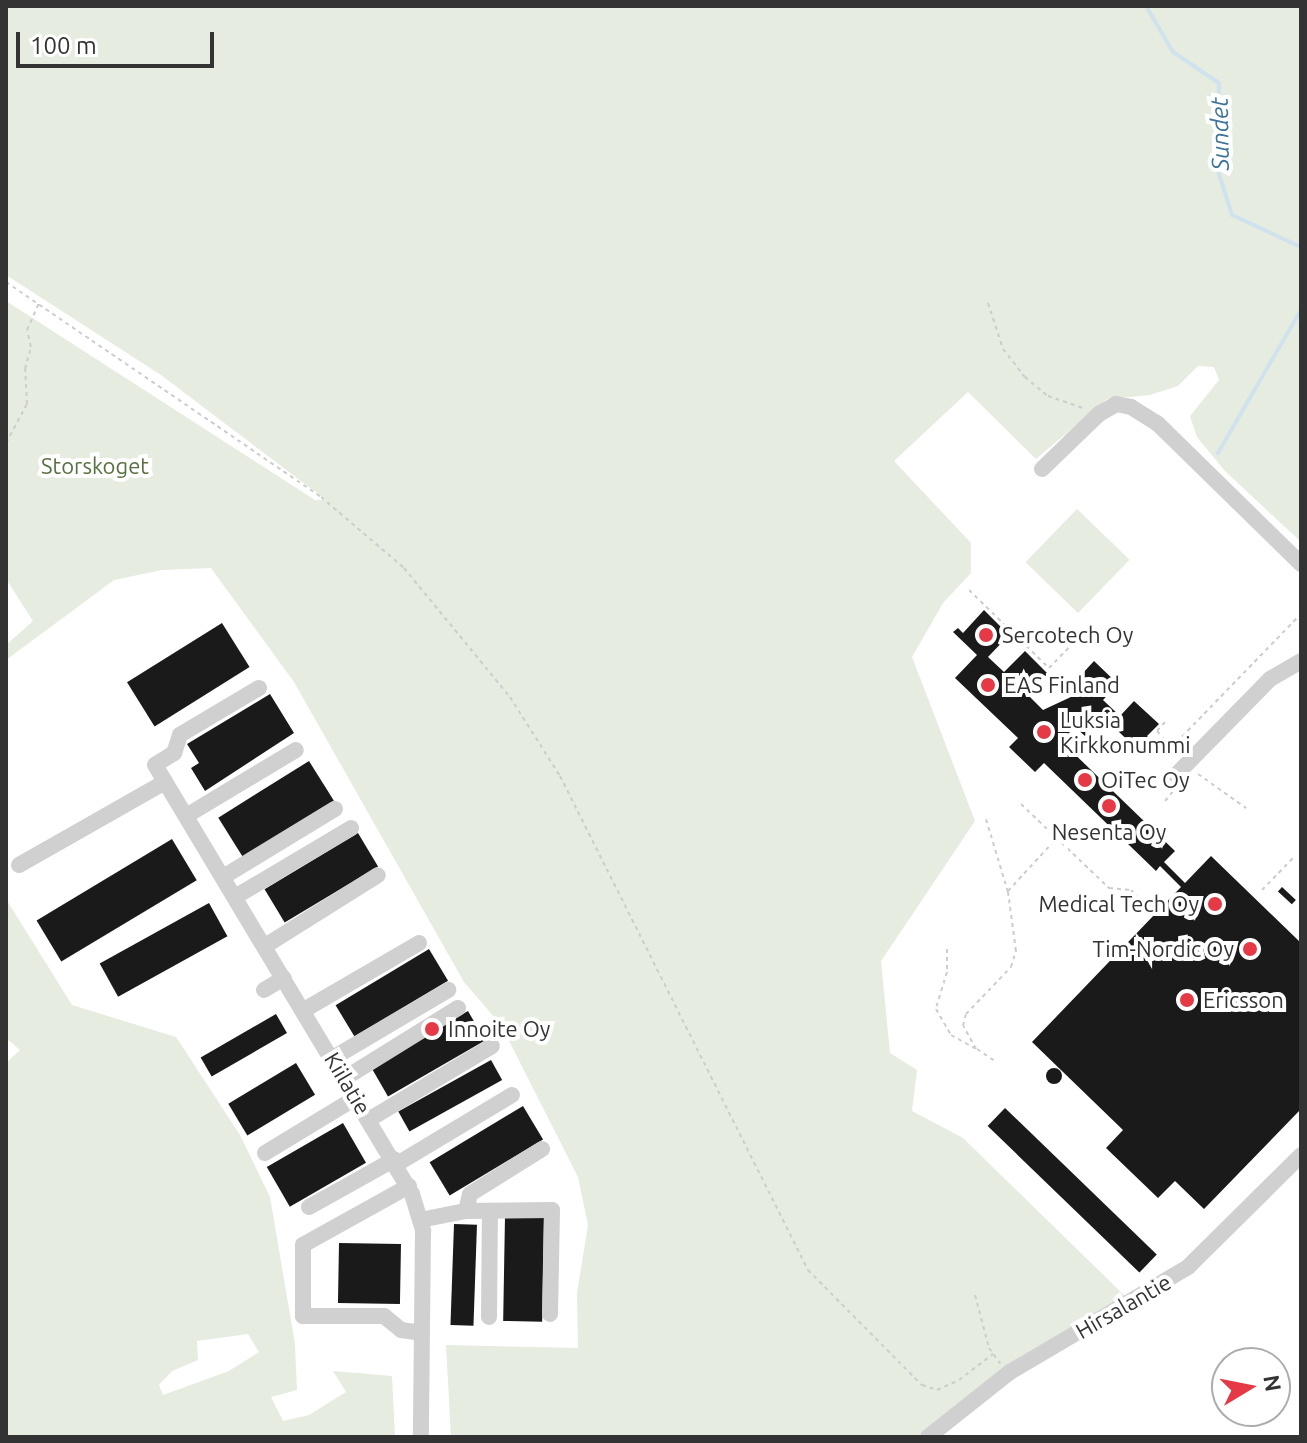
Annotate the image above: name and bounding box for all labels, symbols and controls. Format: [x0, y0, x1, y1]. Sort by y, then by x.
scale bar [20, 16, 218, 66]
text: 100 m [30, 32, 97, 59]
water label: Sundet [1205, 97, 1235, 171]
park label: Storskoget [41, 453, 149, 479]
place label: Sercotech Oy [1002, 622, 1133, 648]
marker: Sercotech Oy [977, 626, 995, 644]
place label: EAS Finland [1004, 672, 1120, 698]
marker: EAS Finland [979, 676, 997, 694]
place label: Luksia Kirkkonummi [1060, 706, 1191, 758]
marker: Luksia Kirkkonummi [1035, 723, 1053, 741]
place label: OiTec Oy [1101, 767, 1190, 793]
marker: OiTec Oy [1076, 771, 1094, 789]
marker: Nesenta Oy [1100, 797, 1118, 815]
place label: Nesenta Oy [1052, 819, 1166, 845]
place label: Medical Tech Oy [1038, 891, 1199, 917]
marker: Medical Tech Oy [1206, 895, 1224, 913]
place label: Tim-Nordic Oy [1093, 936, 1234, 962]
marker: Tim-Nordic Oy [1241, 940, 1259, 958]
place label: Ericsson [1203, 987, 1284, 1013]
marker: Ericsson [1178, 991, 1196, 1009]
place label: Innoite Oy [448, 1016, 550, 1042]
marker: Innoite Oy [423, 1020, 441, 1038]
street label: Kiilatie [319, 1047, 377, 1119]
street label: Hirsalantie [1071, 1268, 1175, 1344]
north arrow [1211, 1347, 1291, 1427]
text: N [1259, 1373, 1287, 1393]

